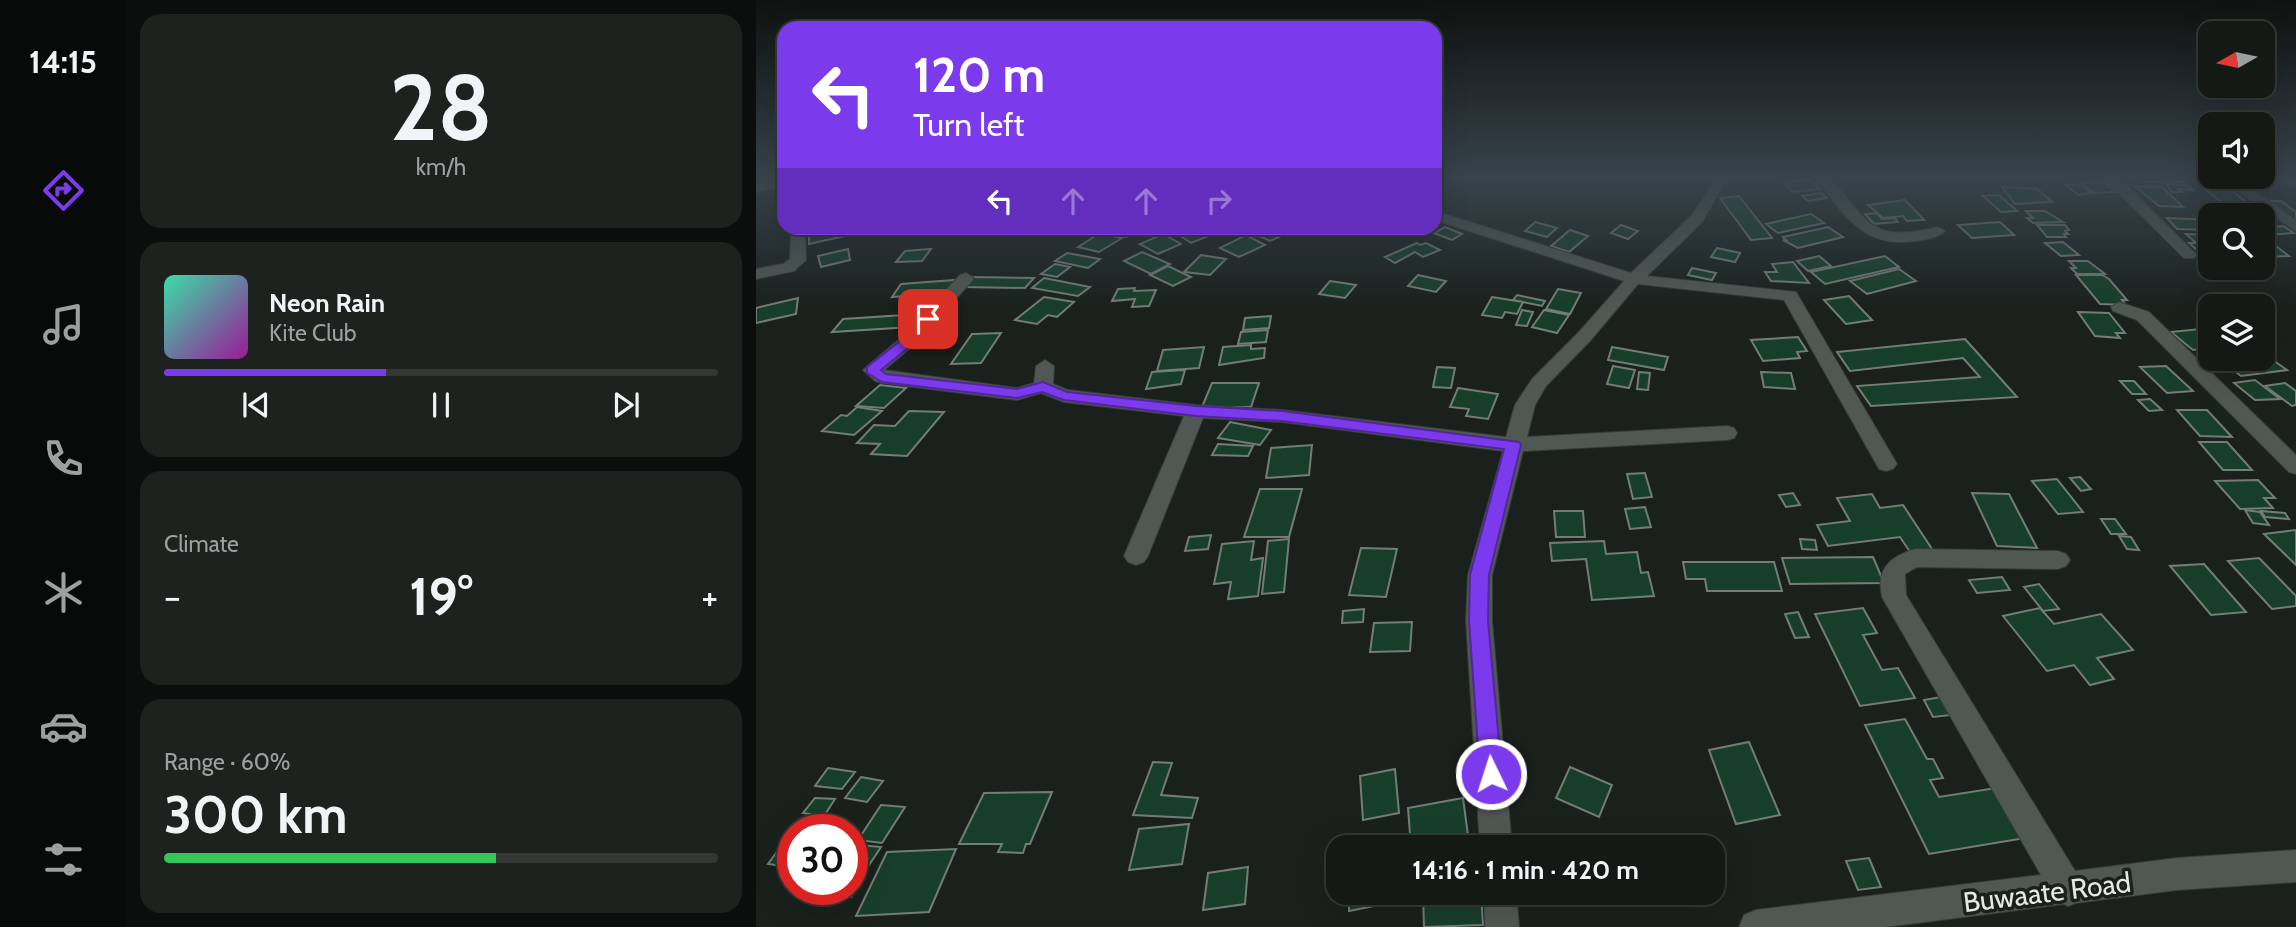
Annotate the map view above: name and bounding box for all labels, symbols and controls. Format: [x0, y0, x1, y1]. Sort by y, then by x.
north arrow [2198, 21, 2275, 98]
map controls [2198, 21, 2275, 371]
text: 14:15 [29, 42, 97, 81]
text: 120 m [913, 45, 1045, 104]
icon: left [798, 49, 889, 140]
text: 28 [389, 52, 493, 163]
text: Turn left [913, 105, 1024, 144]
button: sound [2198, 112, 2275, 189]
text: km/h [416, 153, 466, 181]
icon: directions [39, 166, 88, 215]
icon: left [981, 182, 1019, 220]
icon: ahead [1054, 182, 1092, 220]
icon: ahead [1127, 182, 1165, 220]
icon: right [1200, 182, 1238, 220]
button: search [2198, 203, 2275, 280]
text: Neon Rain [269, 287, 385, 319]
pin [898, 289, 958, 349]
button: layers [2198, 294, 2275, 371]
icon: music [39, 300, 88, 349]
icon: arrive [909, 300, 947, 338]
text: Kite Club [269, 319, 356, 347]
icon: previous [237, 386, 275, 424]
icon: pause [422, 386, 460, 424]
icon: next [607, 386, 645, 424]
icon: phone [39, 434, 88, 483]
text: Climate [164, 530, 239, 558]
text: 19° [409, 565, 473, 628]
icon: climate [39, 568, 88, 617]
text: − [164, 573, 181, 620]
text: + [701, 573, 718, 620]
icon: car [39, 702, 88, 751]
position arrow [1454, 737, 1528, 811]
text: Range · 60% [164, 748, 291, 776]
text: 300 km [164, 783, 348, 846]
speed limit sign: 30 [777, 814, 868, 905]
icon: filters [39, 835, 88, 884]
text: 14:16 · 1 min · 420 m [1412, 854, 1639, 886]
street label: Buwaate Road [1961, 865, 2133, 919]

